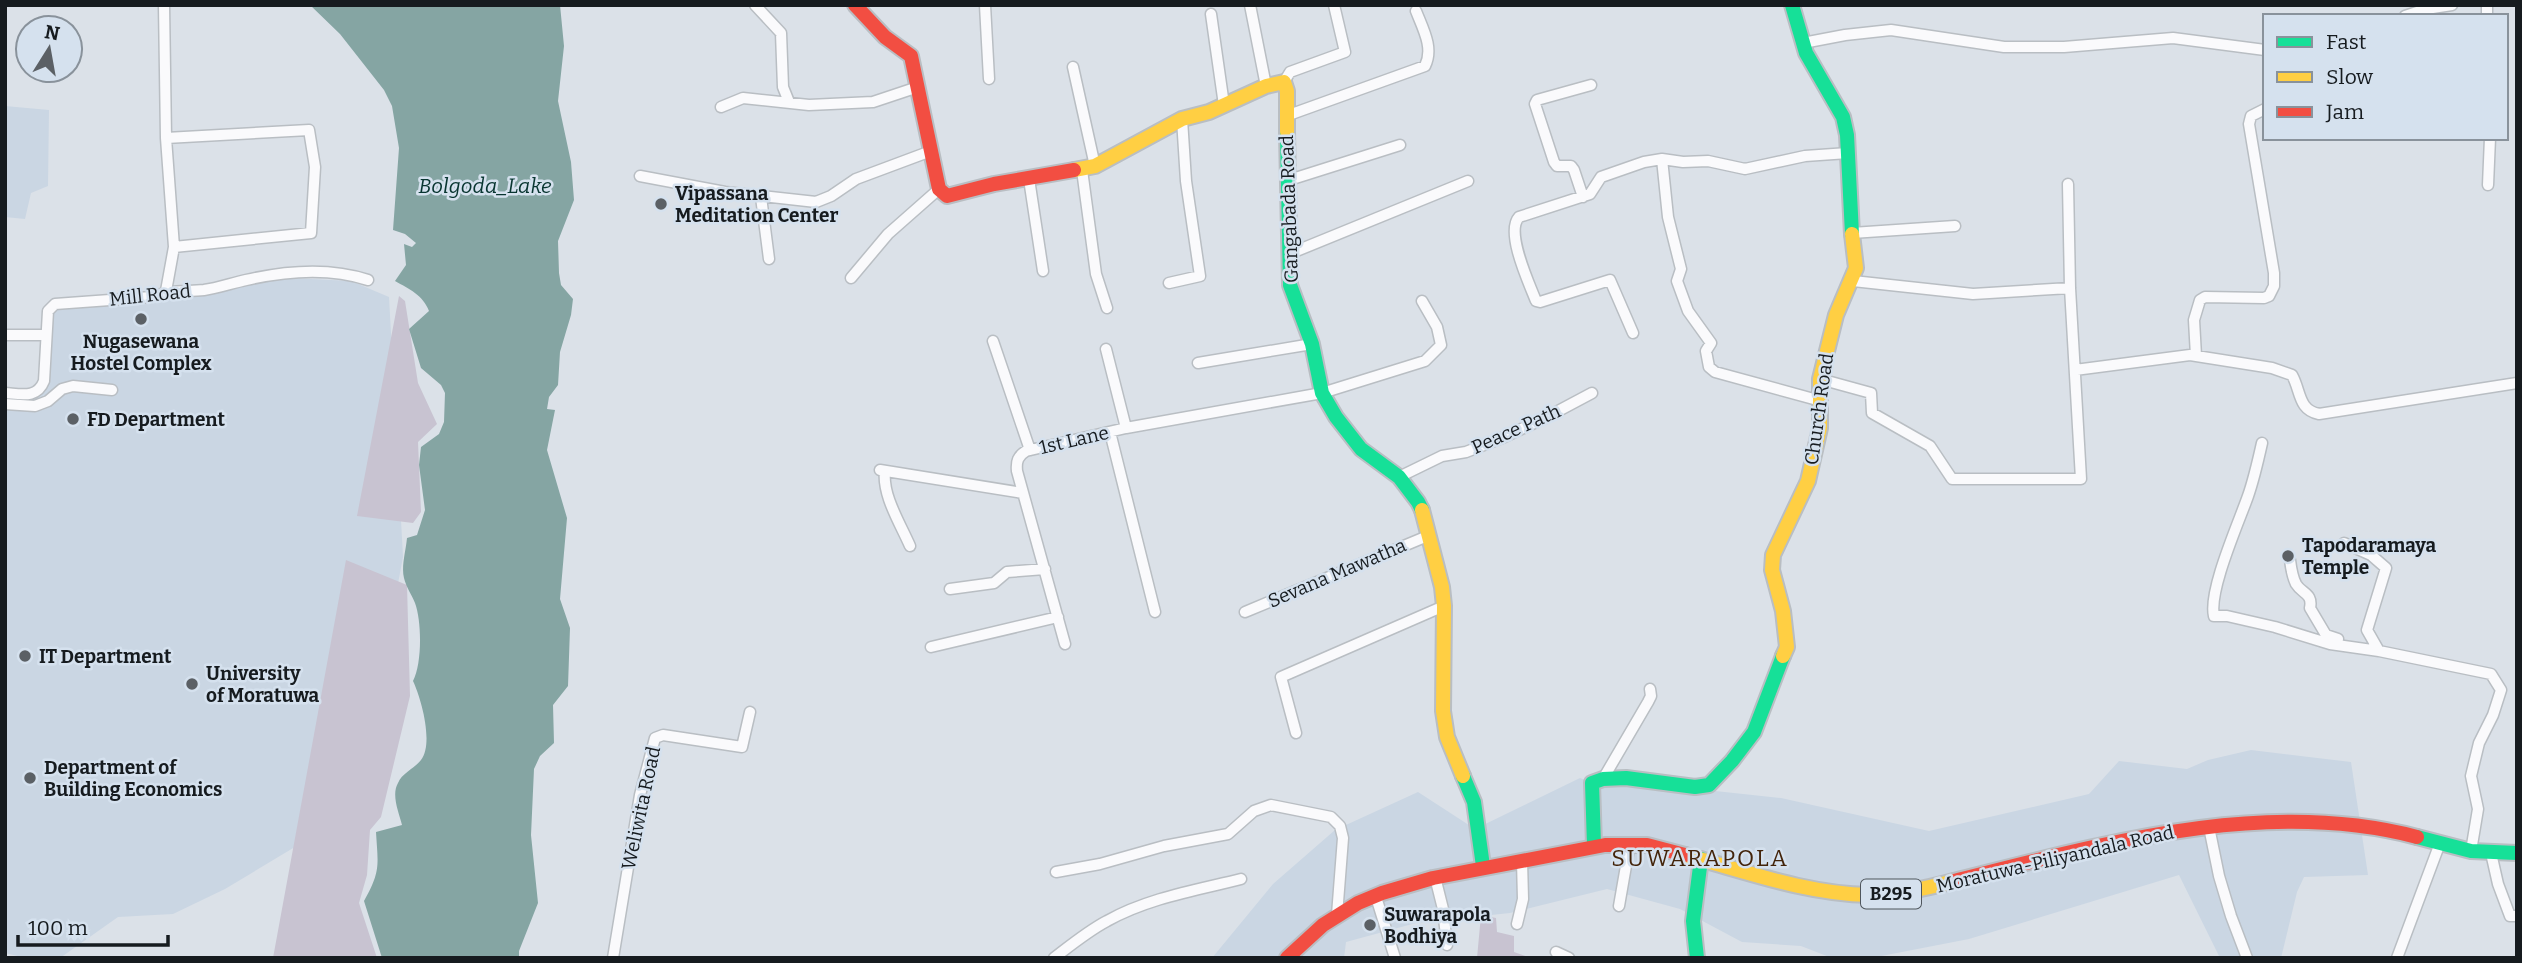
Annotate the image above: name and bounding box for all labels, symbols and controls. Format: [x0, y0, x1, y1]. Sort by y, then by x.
north arrow [14, 14, 84, 84]
legend [2263, 14, 2508, 140]
text: N [43, 20, 62, 46]
text: Fast [2326, 29, 2367, 55]
text: Slow [2326, 64, 2373, 90]
text: Jam [2325, 99, 2364, 125]
street label: Gangabada Road [1275, 135, 1303, 283]
water label: Bolgoda_Lake [418, 173, 552, 199]
place label: Vipassana Meditation Center [675, 182, 838, 227]
marker: Vipassana Meditation Center [653, 196, 669, 212]
street label: Mill Road [108, 279, 192, 311]
marker: Nugasewana Hostel Complex [133, 311, 149, 327]
place label: Nugasewana Hostel Complex [71, 330, 212, 375]
street label: Church Road [1800, 351, 1838, 467]
street label: Peace Path [1468, 399, 1564, 459]
place label: FD Department [87, 408, 226, 431]
marker: FD Department [65, 411, 81, 427]
street label: 1st Lane [1037, 421, 1111, 459]
street label: Sevana Mawatha [1264, 533, 1410, 613]
place label: Tapodaramaya Temple [2302, 534, 2437, 579]
marker: Tapodaramaya Temple [2280, 548, 2296, 564]
place label: IT Department [39, 645, 172, 668]
marker: IT Department [17, 648, 33, 664]
place label: University of Moratuwa [206, 662, 320, 707]
marker: University of Moratuwa [184, 676, 200, 692]
street label: Weliwita Road [617, 744, 665, 872]
place label: Department of Building Economics [44, 756, 222, 801]
marker: Department of Building Economics [22, 770, 38, 786]
street label: Moratuwa-Piliyandala Road [1934, 820, 2176, 898]
district label: SUWARAPOLA [1611, 844, 1789, 872]
road number: B295 [1861, 880, 1921, 908]
place label: Suwarapola Bodhiya [1384, 903, 1491, 948]
scale bar [18, 904, 168, 948]
text: 100 m [28, 915, 88, 941]
marker: Suwarapola Bodhiya [1362, 917, 1378, 933]

